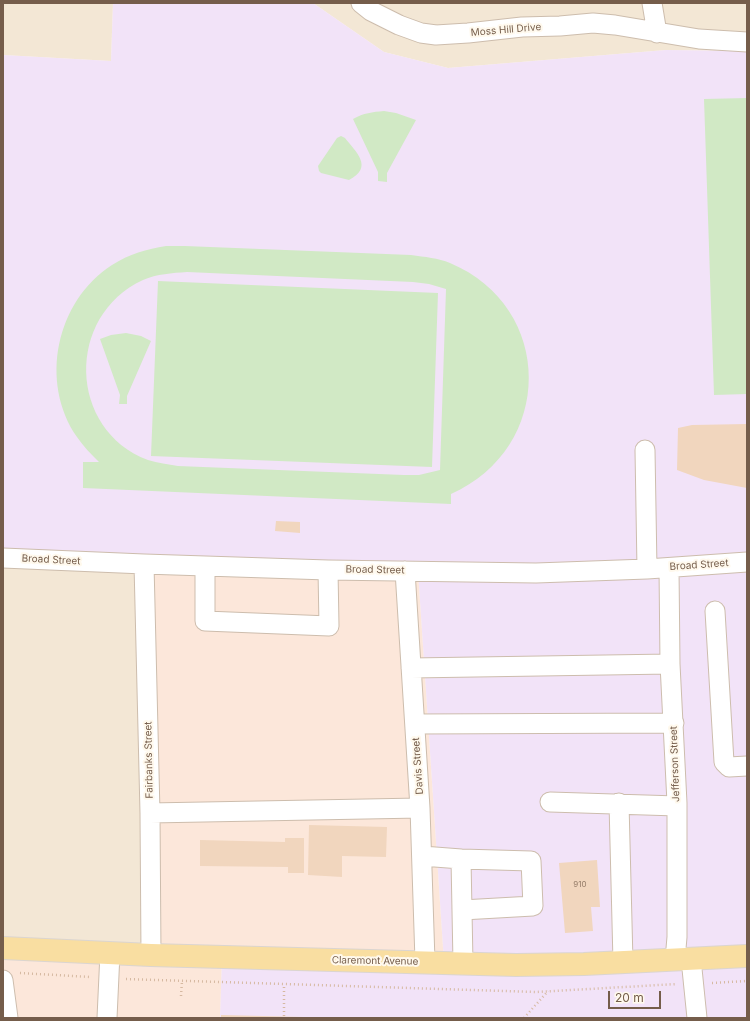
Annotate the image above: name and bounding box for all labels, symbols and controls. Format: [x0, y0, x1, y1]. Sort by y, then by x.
street label: Moss Hill Drive [470, 21, 542, 39]
street label: Broad Street [21, 552, 81, 568]
street label: Broad Street [669, 557, 729, 573]
street label: Broad Street [345, 563, 405, 577]
street label: Fairbanks Street [142, 721, 156, 799]
street label: Jefferson Street [668, 726, 682, 802]
street label: Davis Street [410, 737, 426, 795]
house number: 910 [573, 880, 587, 890]
street label: Claremont Avenue [332, 954, 418, 968]
scale bar [610, 983, 663, 1009]
text: 20 m [615, 990, 644, 1005]

